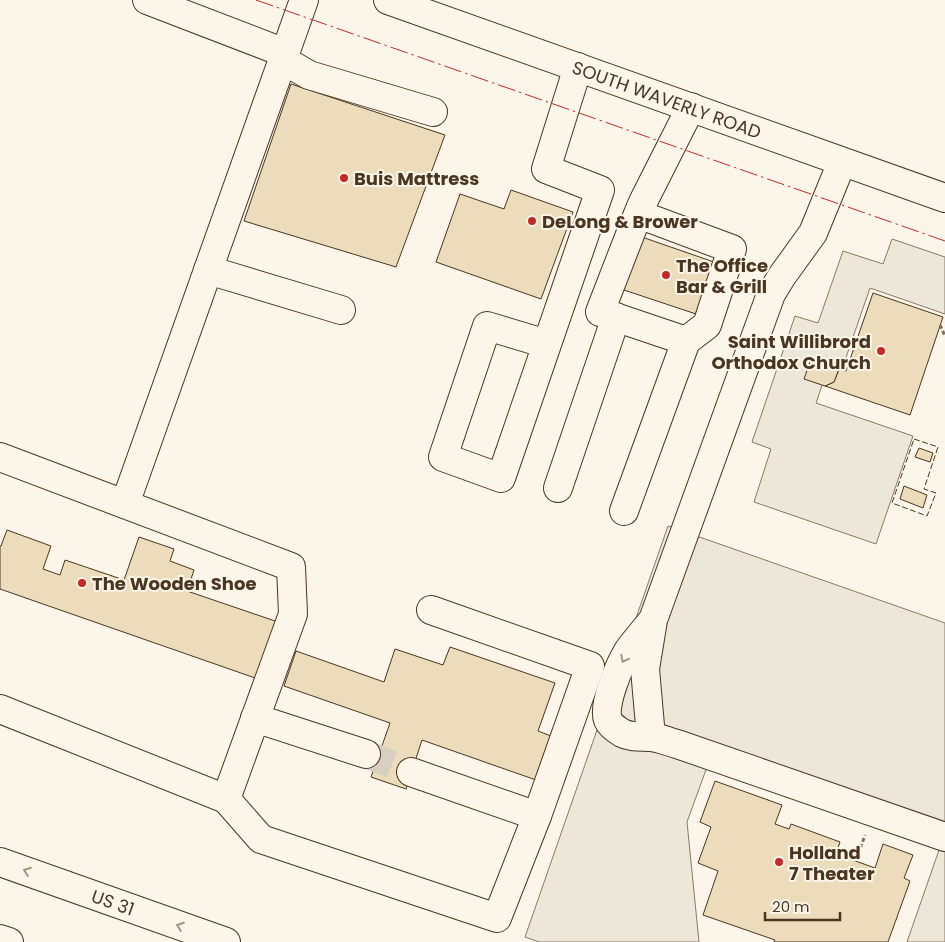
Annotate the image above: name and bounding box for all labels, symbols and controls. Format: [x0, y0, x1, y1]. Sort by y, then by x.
street label: SOUTH WAVERLY ROAD [569, 54, 765, 144]
place label: Buis Mattress [354, 166, 479, 191]
marker: Buis Mattress [338, 172, 350, 184]
place label: DeLong & Brower [542, 209, 698, 234]
marker: DeLong & Brower [526, 215, 538, 227]
place label: The Office Bar & Grill [676, 253, 768, 299]
marker: The Office Bar & Grill [660, 269, 672, 281]
place label: Saint Willibrord Orthodox Church [711, 329, 871, 375]
marker: Saint Willibrord Orthodox Church [875, 345, 887, 357]
place label: The Wooden Shoe [92, 571, 257, 596]
marker: The Wooden Shoe [76, 577, 88, 589]
one-way arrow [620, 654, 630, 663]
place label: Holland 7 Theater [789, 840, 875, 886]
marker: Holland 7 Theater [773, 856, 785, 868]
one-way arrow [23, 867, 32, 877]
street label: US 31 [88, 883, 138, 921]
scale bar [765, 890, 840, 922]
text: 20 m [772, 896, 810, 917]
one-way arrow [176, 922, 185, 932]

